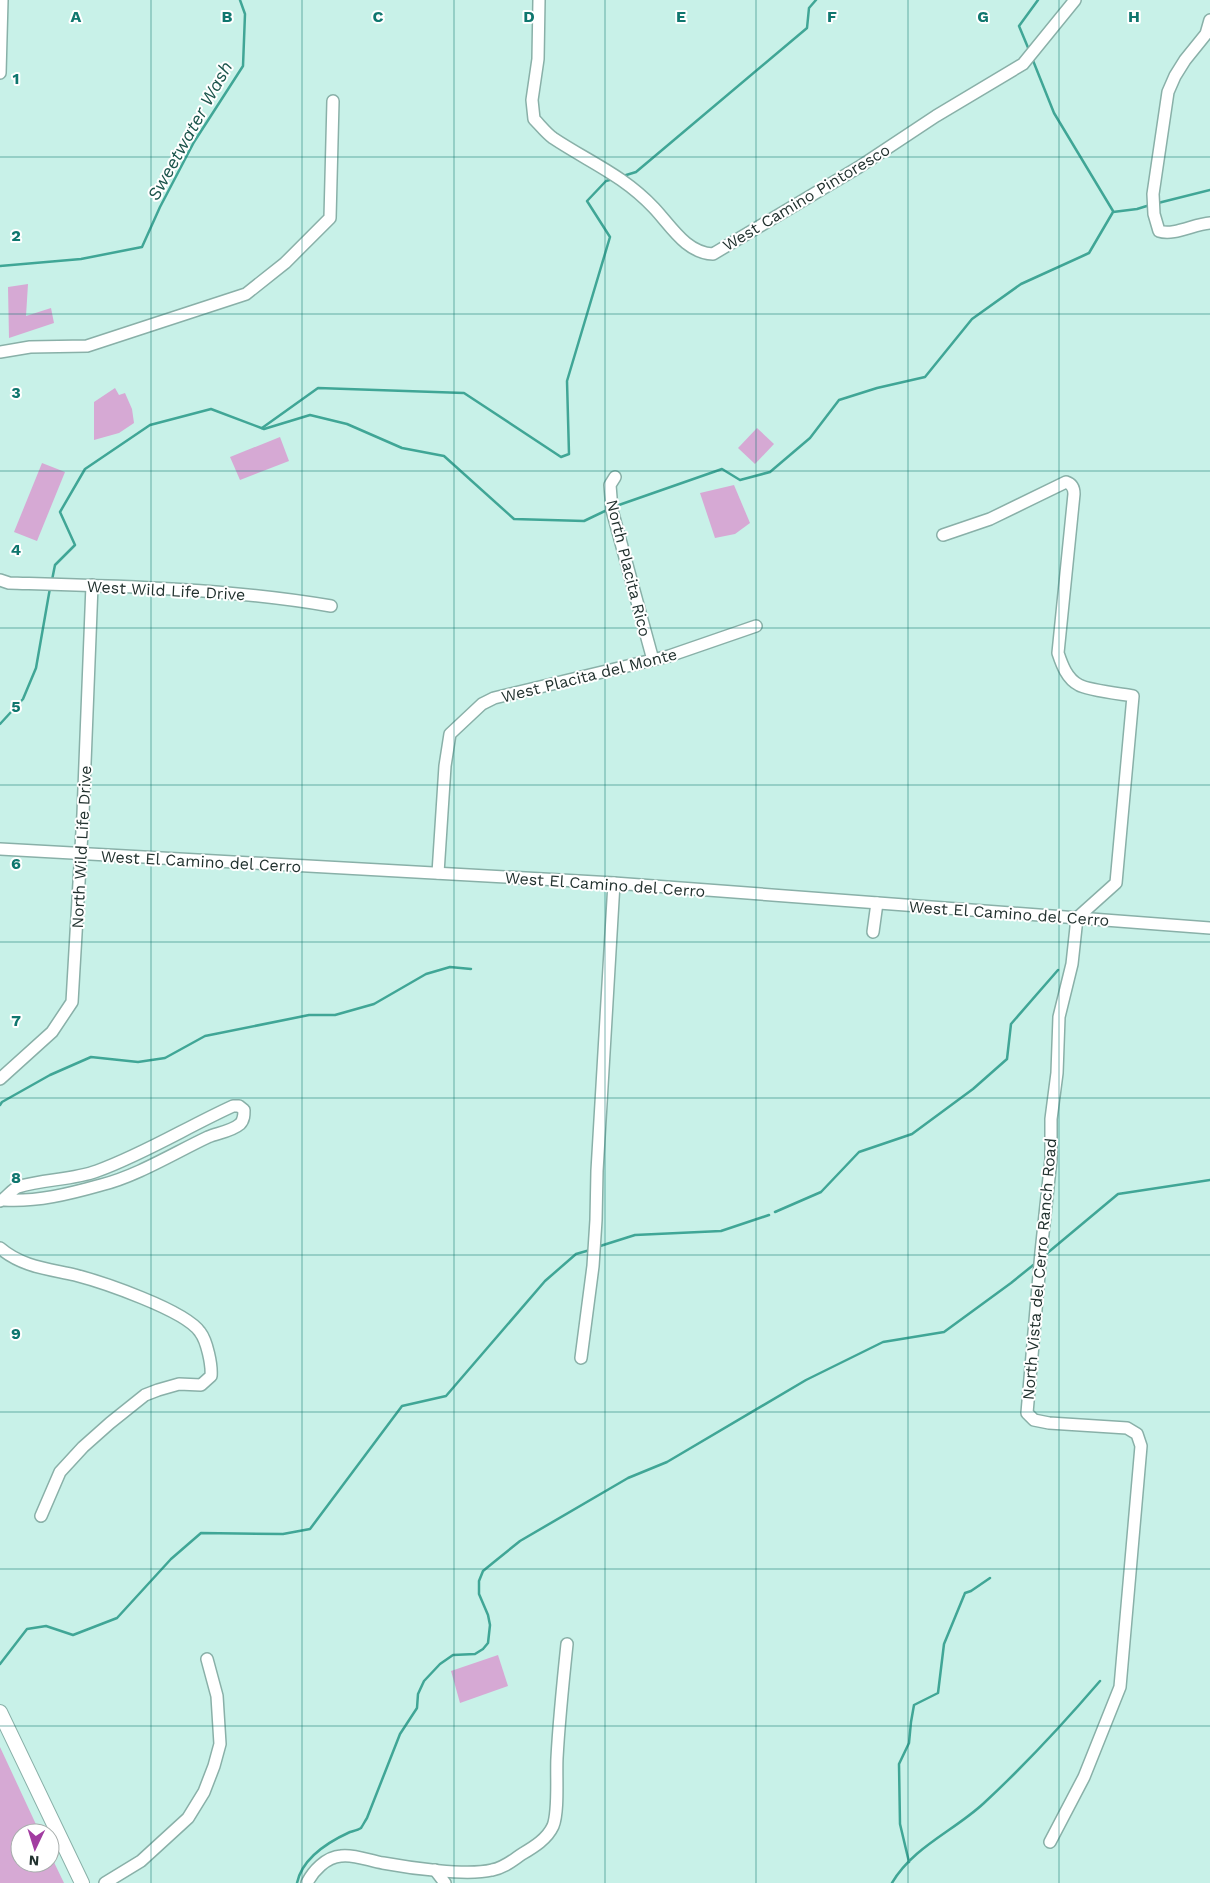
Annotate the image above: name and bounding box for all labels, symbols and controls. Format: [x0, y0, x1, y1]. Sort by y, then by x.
text: A [71, 7, 82, 26]
text: B [222, 7, 233, 26]
text: C [373, 7, 384, 26]
text: D [523, 7, 535, 26]
text: E [676, 7, 686, 26]
text: F [827, 7, 837, 26]
text: G [977, 7, 989, 26]
text: H [1128, 7, 1140, 26]
water label: Sweetwater Wash [143, 57, 237, 204]
text: 1 [13, 69, 19, 88]
street label: West Camino Pintoresco [719, 140, 893, 255]
text: 2 [11, 226, 21, 245]
text: 3 [11, 383, 21, 402]
street label: North Placita Rico [602, 498, 655, 639]
text: 4 [11, 540, 21, 559]
street label: West Wild Life Drive [86, 577, 246, 604]
street label: West Placita del Monte [499, 644, 679, 707]
text: 5 [11, 697, 21, 716]
street label: North Wild Life Drive [68, 765, 95, 929]
street label: West El Camino del Cerro [100, 847, 302, 876]
text: 6 [11, 854, 21, 873]
street label: West El Camino del Cerro [504, 868, 706, 901]
street label: West El Camino del Cerro [908, 897, 1110, 930]
text: 7 [11, 1011, 21, 1030]
street label: North Vista del Cerro Ranch Road [1019, 1137, 1060, 1401]
text: 8 [11, 1168, 21, 1187]
text: 9 [11, 1324, 21, 1343]
north arrow [10, 1823, 60, 1873]
text: N [28, 1853, 40, 1869]

